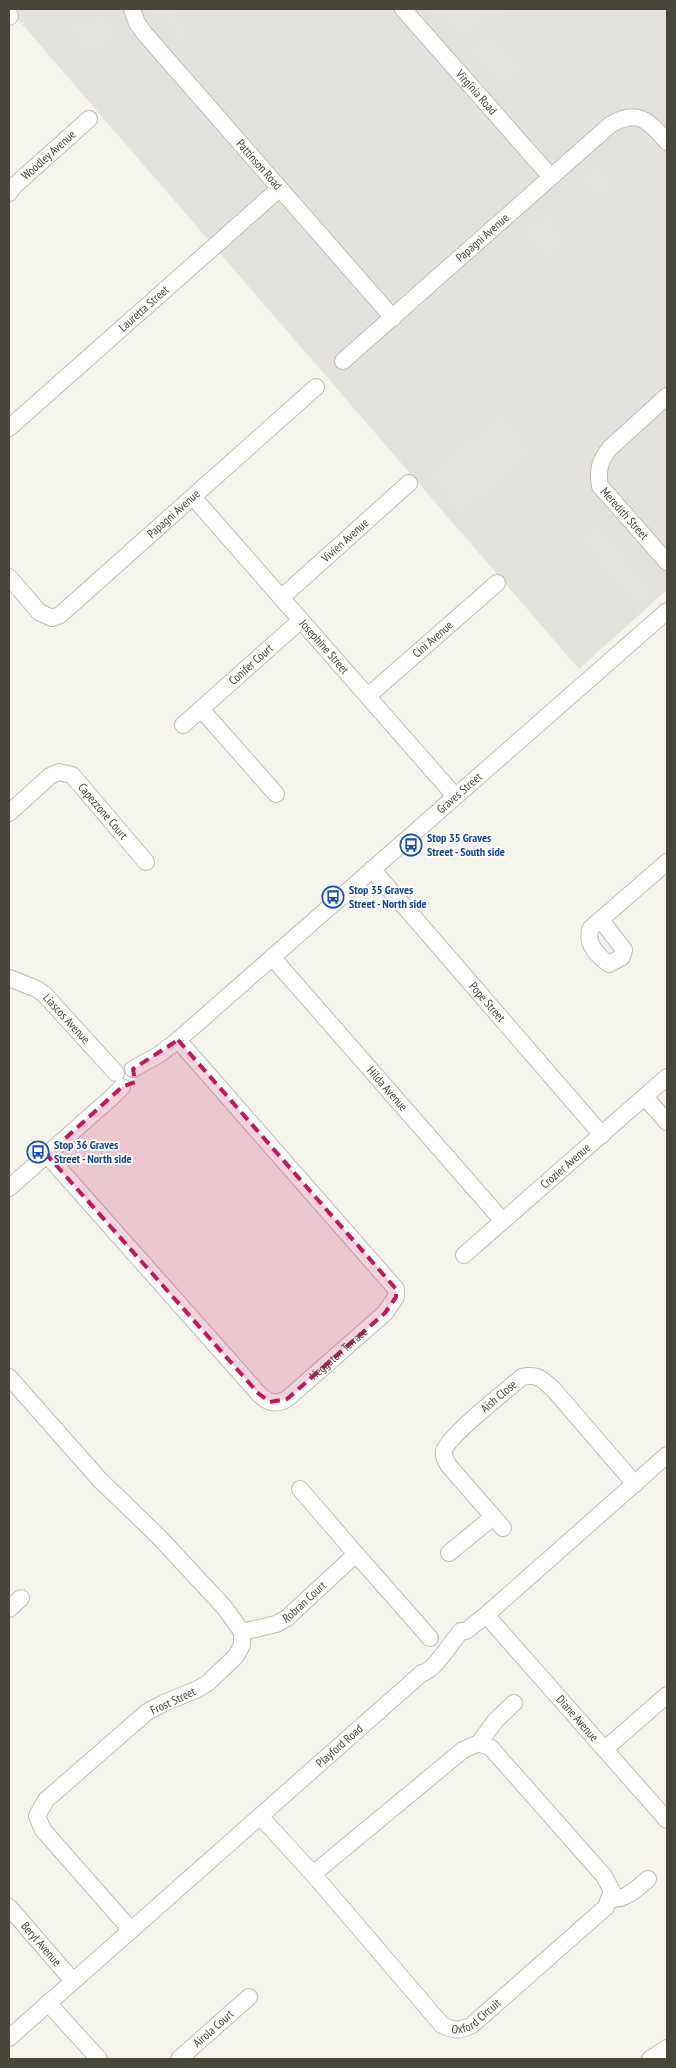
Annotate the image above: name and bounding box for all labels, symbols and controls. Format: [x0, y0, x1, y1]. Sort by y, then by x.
street label: Virginia Road [452, 66, 501, 118]
street label: Woodley Avenue [18, 127, 78, 183]
street label: Pattinson Road [233, 136, 286, 193]
street label: Papagni Avenue [452, 210, 512, 265]
street label: Lauretta Street [115, 282, 172, 334]
street label: Meredith Street [598, 484, 652, 543]
street label: Papagni Avenue [144, 486, 203, 541]
street label: Vivien Avenue [317, 515, 371, 566]
street label: Josephine Street [296, 615, 353, 677]
street label: Cini Avenue [409, 617, 456, 661]
street label: Conifer Court [225, 640, 277, 688]
street label: Graves Street [433, 768, 485, 817]
street label: Capezzone Court [75, 780, 132, 843]
place label: Stop 35 Graves Street - South side [427, 830, 505, 859]
bus stop icon: Stop 35 Graves Street - South side [399, 833, 423, 857]
place label: Stop 35 Graves Street - North side [349, 882, 427, 911]
bus stop icon: Stop 35 Graves Street - North side [321, 885, 345, 909]
street label: Pope Street [466, 979, 509, 1025]
street label: Liascos Avenue [40, 990, 93, 1046]
street label: Hilda Avenue [364, 1063, 411, 1114]
place label: Stop 36 Graves Street - North side [54, 1137, 132, 1166]
bus stop icon: Stop 36 Graves Street - North side [26, 1140, 50, 1164]
street label: Crozier Avenue [537, 1140, 593, 1192]
street label: Heggaton Terrace [306, 1324, 370, 1383]
street label: Aish Close [477, 1377, 520, 1416]
street label: Robran Court [280, 1577, 329, 1626]
street label: Frost Street [148, 1683, 198, 1718]
street label: Diane Avenue [553, 1692, 602, 1744]
street label: Playford Road [313, 1721, 366, 1770]
street label: Beryl Avenue [18, 1918, 65, 1969]
street label: Oxford Circuit [451, 1995, 504, 2037]
street label: Airola Court [190, 2006, 237, 2050]

